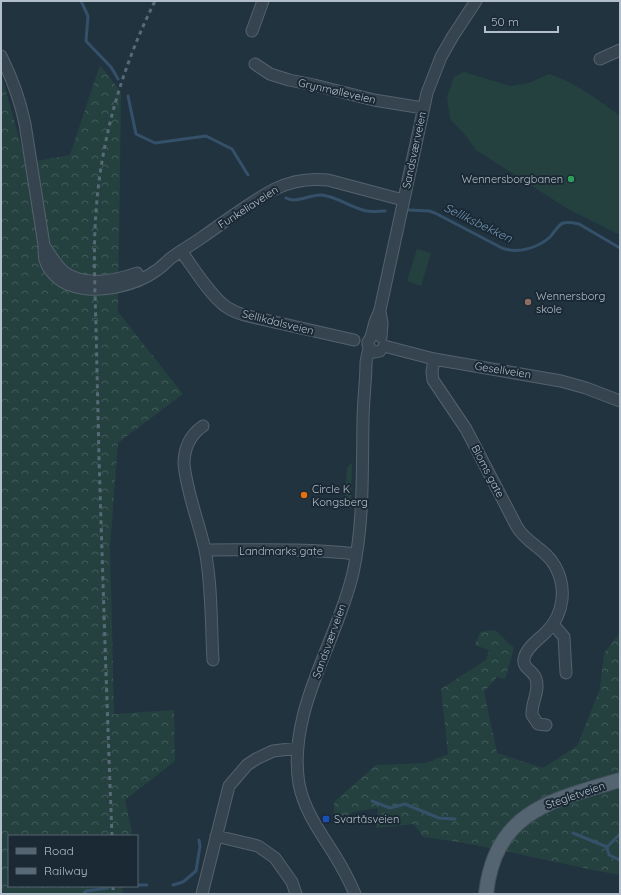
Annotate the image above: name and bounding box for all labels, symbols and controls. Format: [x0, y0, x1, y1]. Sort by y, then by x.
scale bar [485, 8, 558, 34]
text: 50 m [491, 14, 519, 29]
street label: Grynmølleveien [297, 75, 377, 107]
street label: Sandsværveien [399, 110, 429, 190]
place label: Wennersborgbanen [461, 172, 563, 186]
marker: Wennersborgbanen [566, 174, 576, 184]
street label: Funkeliaveien [215, 182, 281, 232]
water label: Selliksbekken [442, 200, 516, 246]
place label: Wennersborg skole [536, 289, 605, 316]
marker: Wennersborg skole [523, 297, 533, 307]
street label: Sellikdalsveien [241, 306, 315, 338]
street label: Gesellveien [474, 359, 532, 381]
street label: Bloms gate [468, 442, 508, 500]
place label: Circle K Kongsberg [312, 482, 368, 509]
marker: Circle K Kongsberg [299, 490, 309, 500]
street label: Landmarks gate [239, 544, 323, 558]
street label: Sandsværveien [309, 602, 349, 680]
street label: Stegletveien [543, 778, 607, 812]
place label: Svartåsveien [334, 812, 399, 826]
marker: Svartåsveien [321, 814, 331, 824]
legend [8, 835, 138, 887]
text: Road [44, 843, 74, 858]
text: Railway [44, 863, 88, 878]

